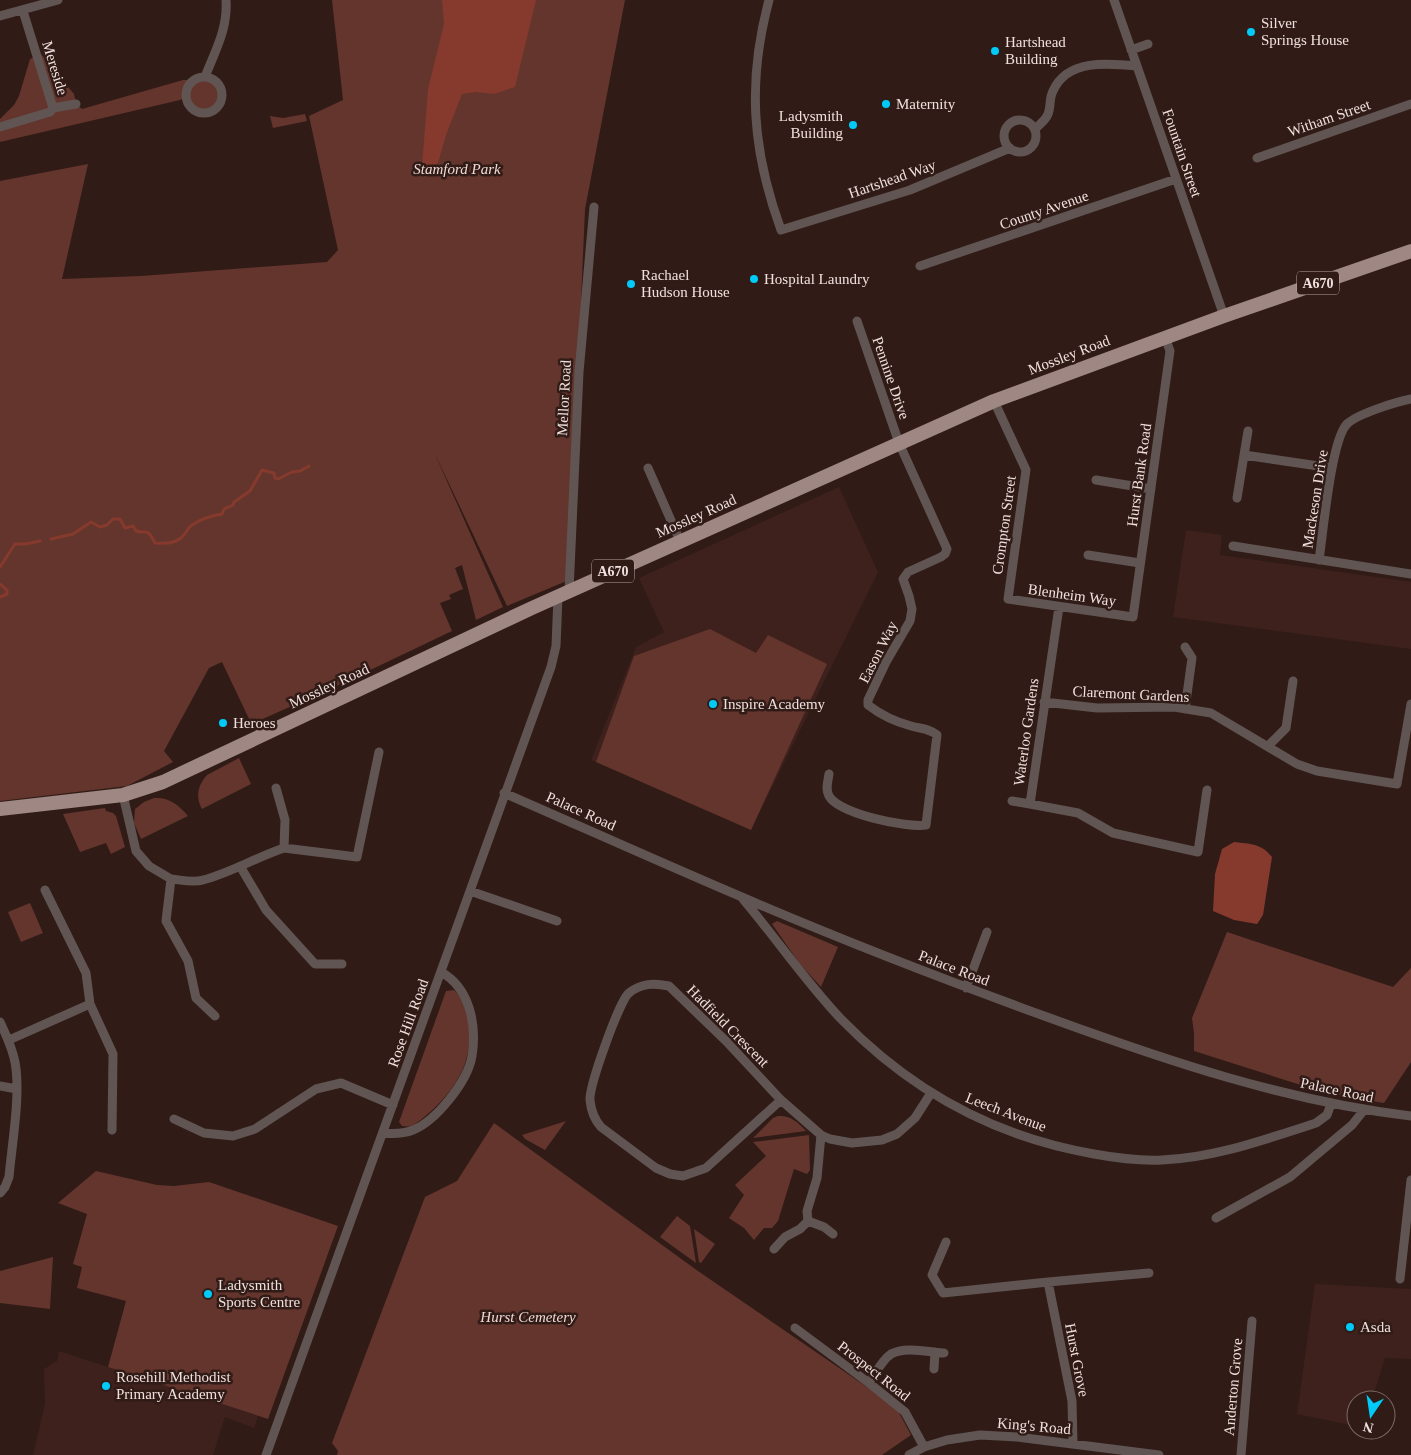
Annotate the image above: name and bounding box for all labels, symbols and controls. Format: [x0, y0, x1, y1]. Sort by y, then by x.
place label: Silver Springs House [1261, 15, 1349, 48]
marker: Silver Springs House [1245, 26, 1257, 38]
place label: Hartshead Building [1005, 34, 1066, 67]
street label: Mereside [39, 39, 71, 97]
marker: Hartshead Building [989, 45, 1001, 57]
place label: Maternity [896, 96, 956, 112]
street label: Witham Street [1286, 96, 1373, 140]
marker: Maternity [880, 98, 892, 110]
street label: Fountain Street [1159, 107, 1205, 200]
place label: Ladysmith Building [779, 108, 843, 141]
marker: Ladysmith Building [847, 119, 859, 131]
street label: Hartshead Way [846, 156, 938, 201]
park label: Stamford Park [413, 161, 501, 177]
street label: County Avenue [998, 187, 1091, 233]
place label: Rachael Hudson House [641, 267, 730, 300]
place label: Hospital Laundry [764, 271, 870, 287]
road number: A670 [1297, 272, 1339, 294]
marker: Hospital Laundry [748, 273, 760, 285]
marker: Rachael Hudson House [625, 278, 637, 290]
street label: Mossley Road [1026, 332, 1113, 378]
street label: Pennine Drive [869, 335, 913, 422]
street label: Mellor Road [554, 359, 574, 436]
street label: Hurst Bank Road [1124, 422, 1154, 528]
street label: Mackeson Drive [1299, 448, 1331, 549]
street label: Crompton Street [989, 474, 1019, 575]
street label: Mossley Road [653, 491, 739, 541]
road number: A670 [592, 560, 634, 582]
street label: Blenheim Way [1027, 581, 1118, 609]
street label: Eason Way [856, 618, 901, 686]
street label: Mossley Road [287, 660, 372, 711]
street label: Waterloo Gardens [1011, 677, 1041, 787]
street label: Claremont Gardens [1072, 683, 1190, 705]
place label: Inspire Academy [723, 696, 826, 712]
marker: Inspire Academy [707, 698, 719, 710]
place label: Heroes [233, 715, 276, 731]
marker: Heroes [217, 717, 229, 729]
street label: Palace Road [544, 789, 619, 834]
street label: Palace Road [916, 947, 992, 989]
street label: Rose Hill Road [385, 976, 432, 1069]
street label: Hadfield Crescent [684, 982, 773, 1071]
street label: Palace Road [1299, 1074, 1376, 1106]
street label: Leech Avenue [963, 1089, 1049, 1135]
place label: Ladysmith Sports Centre [218, 1277, 300, 1310]
marker: Ladysmith Sports Centre [202, 1288, 214, 1300]
park label: Hurst Cemetery [479, 1309, 576, 1325]
place label: Asda [1360, 1319, 1391, 1335]
marker: Asda [1344, 1321, 1356, 1333]
street label: Hurst Grove [1062, 1322, 1092, 1398]
street label: Anderton Grove [1221, 1337, 1245, 1436]
street label: Prospect Road [835, 1338, 914, 1404]
place label: Rosehill Methodist Primary Academy [116, 1369, 231, 1402]
marker: Rosehill Methodist Primary Academy [100, 1380, 112, 1392]
north arrow [1346, 1390, 1396, 1440]
street label: King's Road [996, 1415, 1072, 1437]
text: N [1362, 1419, 1375, 1436]

